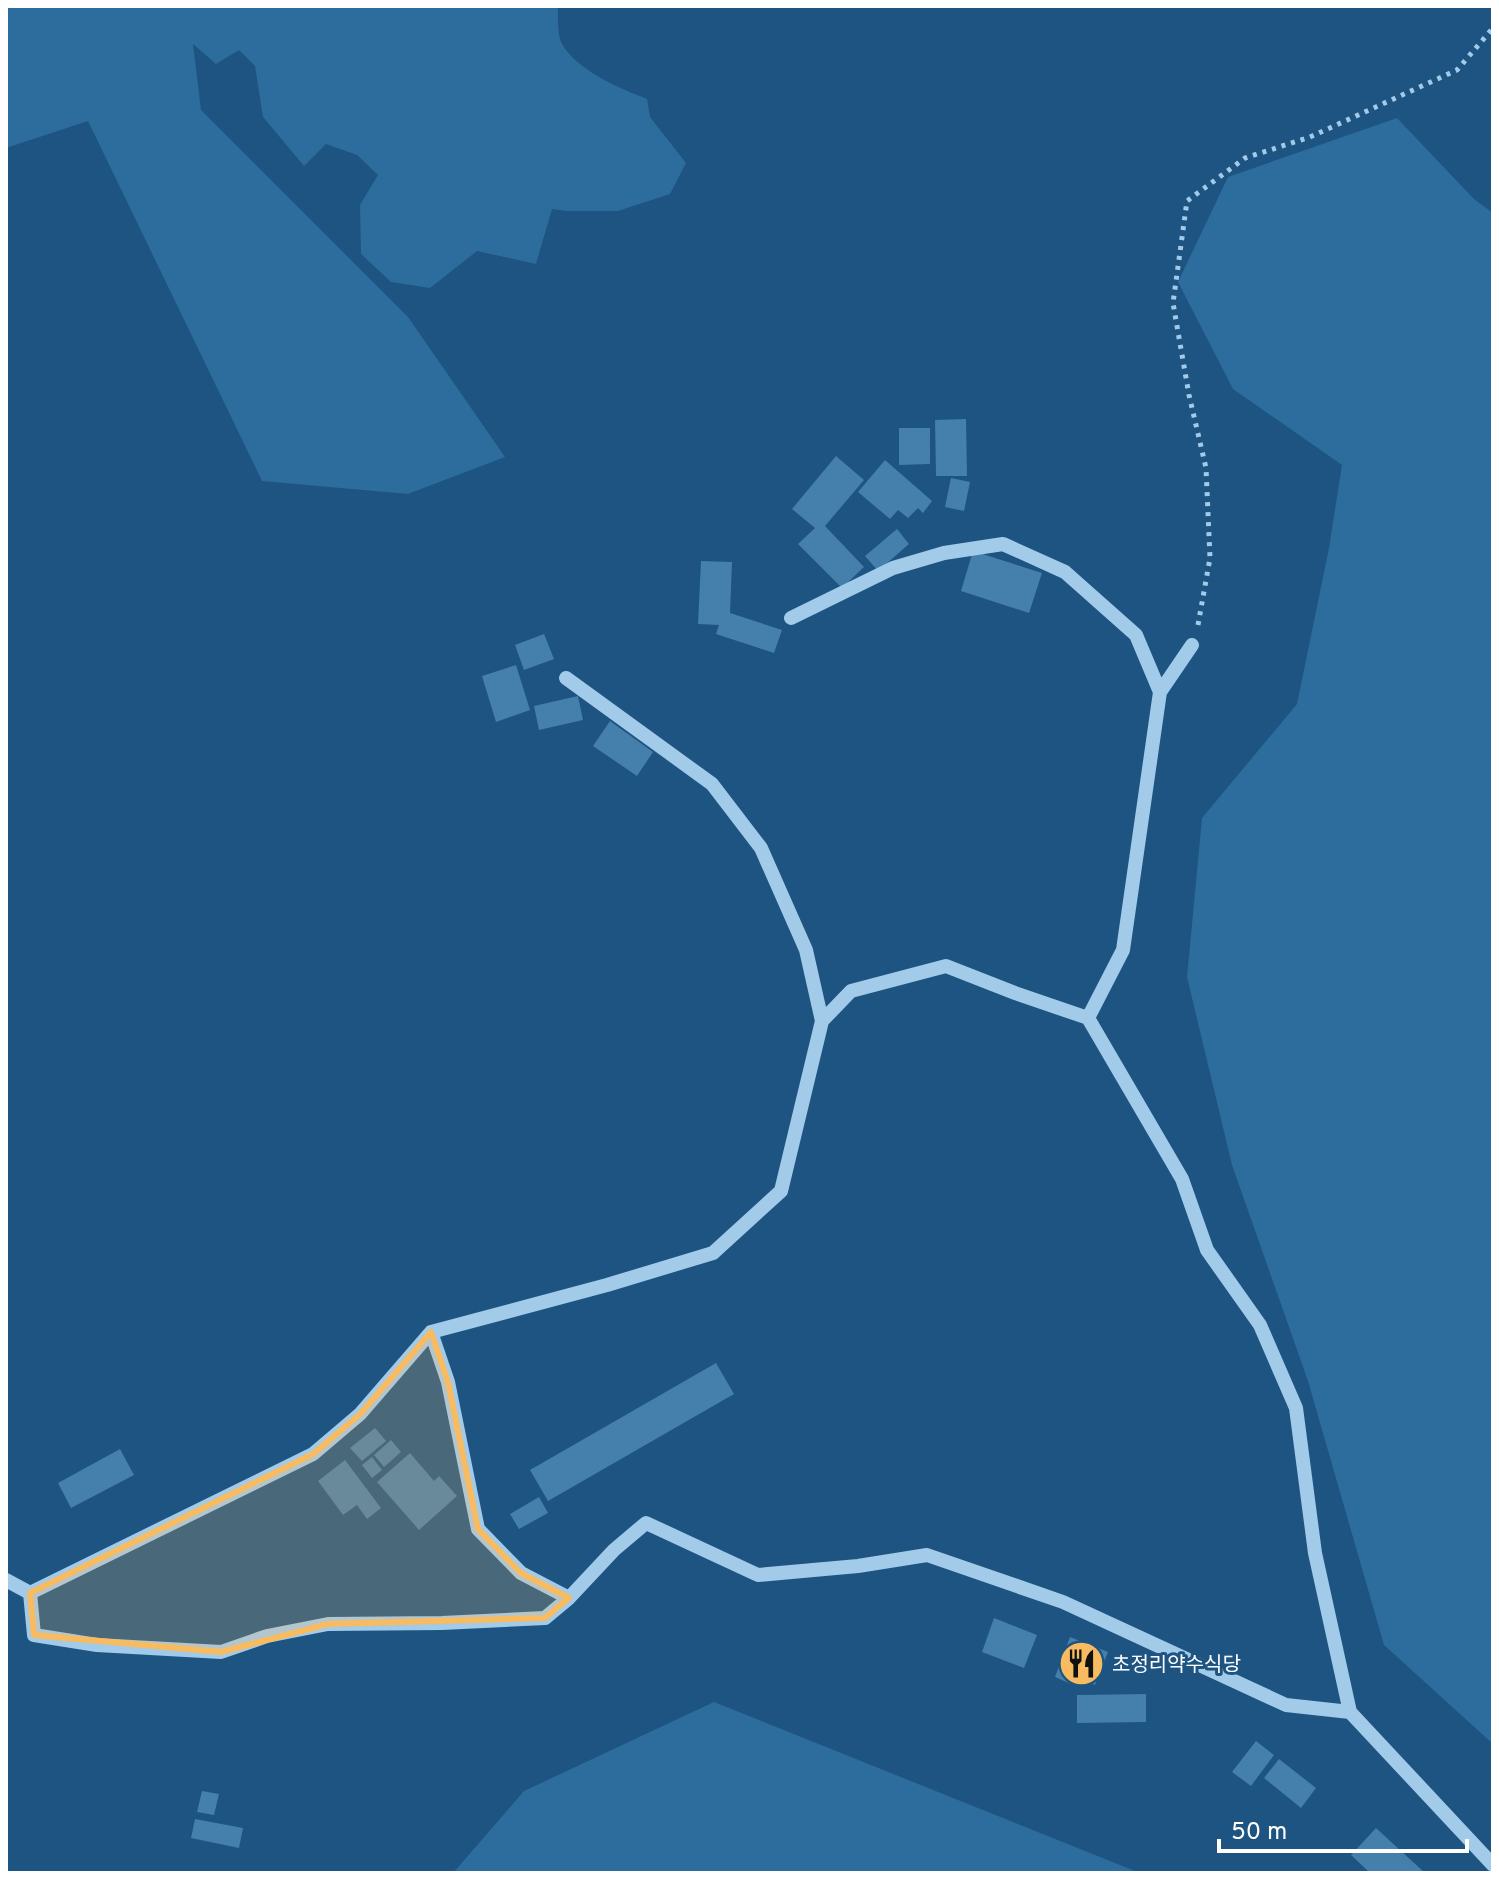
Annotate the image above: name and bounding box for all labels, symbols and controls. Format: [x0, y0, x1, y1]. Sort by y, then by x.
restaurant icon: 초정리약수식당 [1057, 1640, 1105, 1688]
place label: 초정리약수식당 [1112, 1653, 1241, 1679]
scale bar [1219, 1803, 1467, 1853]
text: 50 m [1231, 1818, 1287, 1848]

